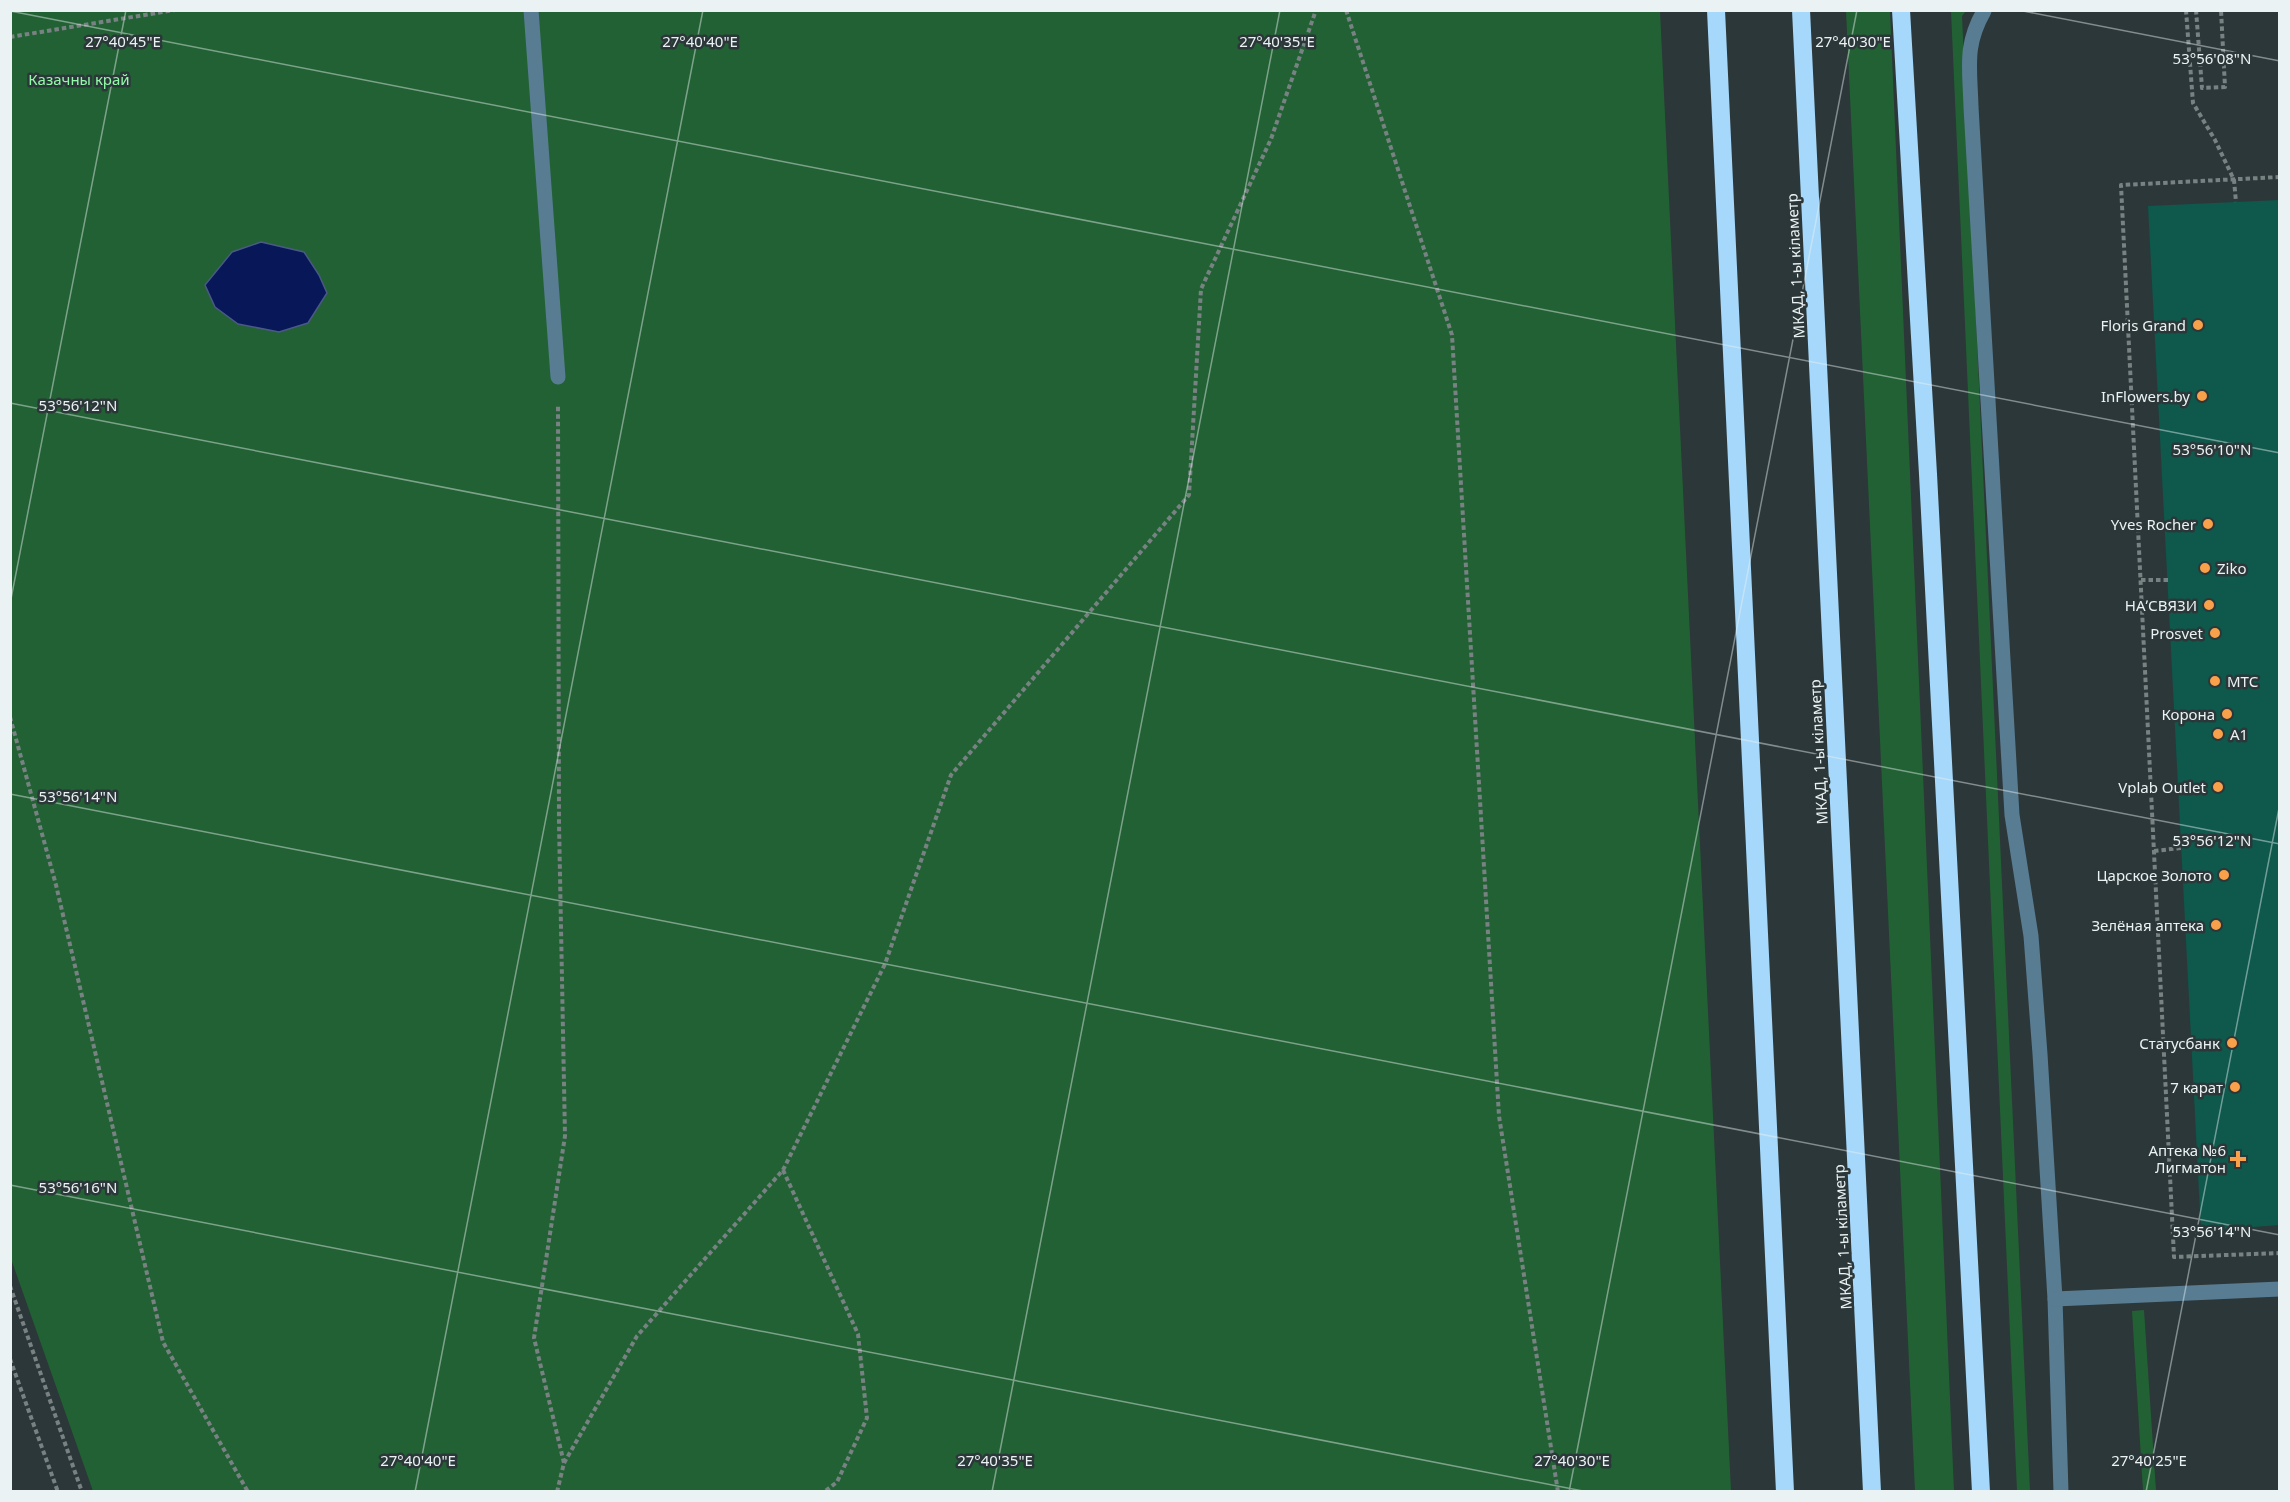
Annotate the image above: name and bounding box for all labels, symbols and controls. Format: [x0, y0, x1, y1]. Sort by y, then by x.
text: 27°40'45"E [85, 31, 161, 51]
text: 27°40'40"E [662, 31, 738, 51]
text: 27°40'35"E [1239, 31, 1315, 51]
text: 27°40'30"E [1815, 31, 1891, 51]
text: 53°56'08"N [2173, 48, 2251, 68]
park label: Казачны край [28, 69, 130, 89]
street label: МКАД, 1-ы кіламетр [1781, 193, 1809, 339]
place label: Floris Grand [2100, 315, 2186, 335]
marker: Floris Grand [2191, 318, 2205, 332]
place label: InFlowers.by [2101, 386, 2190, 406]
marker: InFlowers.by [2195, 389, 2209, 403]
text: 53°56'12"N [39, 395, 117, 415]
text: 53°56'10"N [2173, 439, 2251, 459]
place label: Yves Rocher [2111, 514, 2196, 534]
marker: Yves Rocher [2201, 517, 2215, 531]
place label: Ziko [2217, 558, 2247, 578]
marker: Ziko [2198, 561, 2212, 575]
place label: НАʼСВЯЗИ [2125, 595, 2197, 615]
marker: НАʼСВЯЗИ [2202, 598, 2216, 612]
place label: Prosvet [2150, 623, 2204, 643]
marker: Prosvet [2208, 626, 2222, 640]
place label: МТС [2227, 671, 2258, 691]
marker: МТС [2208, 674, 2222, 688]
street label: МКАД, 1-ы кіламетр [1804, 679, 1832, 825]
place label: Корона [2161, 704, 2215, 724]
marker: Корона [2220, 707, 2234, 721]
place label: A1 [2230, 724, 2248, 744]
marker: A1 [2211, 727, 2225, 741]
place label: Vplab Outlet [2118, 777, 2207, 797]
marker: Vplab Outlet [2211, 780, 2225, 794]
text: 53°56'14"N [39, 786, 117, 806]
text: 53°56'12"N [2173, 830, 2251, 850]
place label: Царское Золото [2096, 865, 2212, 885]
marker: Царское Золото [2217, 868, 2231, 882]
place label: Зелёная аптека [2091, 915, 2204, 935]
marker: Зелёная аптека [2209, 918, 2223, 932]
place label: Статусбанк [2139, 1033, 2220, 1053]
marker: Статусбанк [2225, 1036, 2239, 1050]
place label: 7 карат [2170, 1077, 2223, 1097]
marker: 7 карат [2228, 1080, 2242, 1094]
place label: Аптека №6 Лигматон [2148, 1140, 2226, 1177]
marker: Аптека №6 Лигматон [2231, 1152, 2245, 1166]
street label: МКАД, 1-ы кіламетр [1828, 1164, 1856, 1310]
text: 53°56'16"N [39, 1177, 117, 1197]
text: 53°56'14"N [2173, 1221, 2251, 1241]
text: 27°40'40"E [380, 1450, 456, 1470]
text: 27°40'35"E [957, 1450, 1033, 1470]
text: 27°40'30"E [1534, 1450, 1610, 1470]
text: 27°40'25"E [2111, 1450, 2187, 1470]

